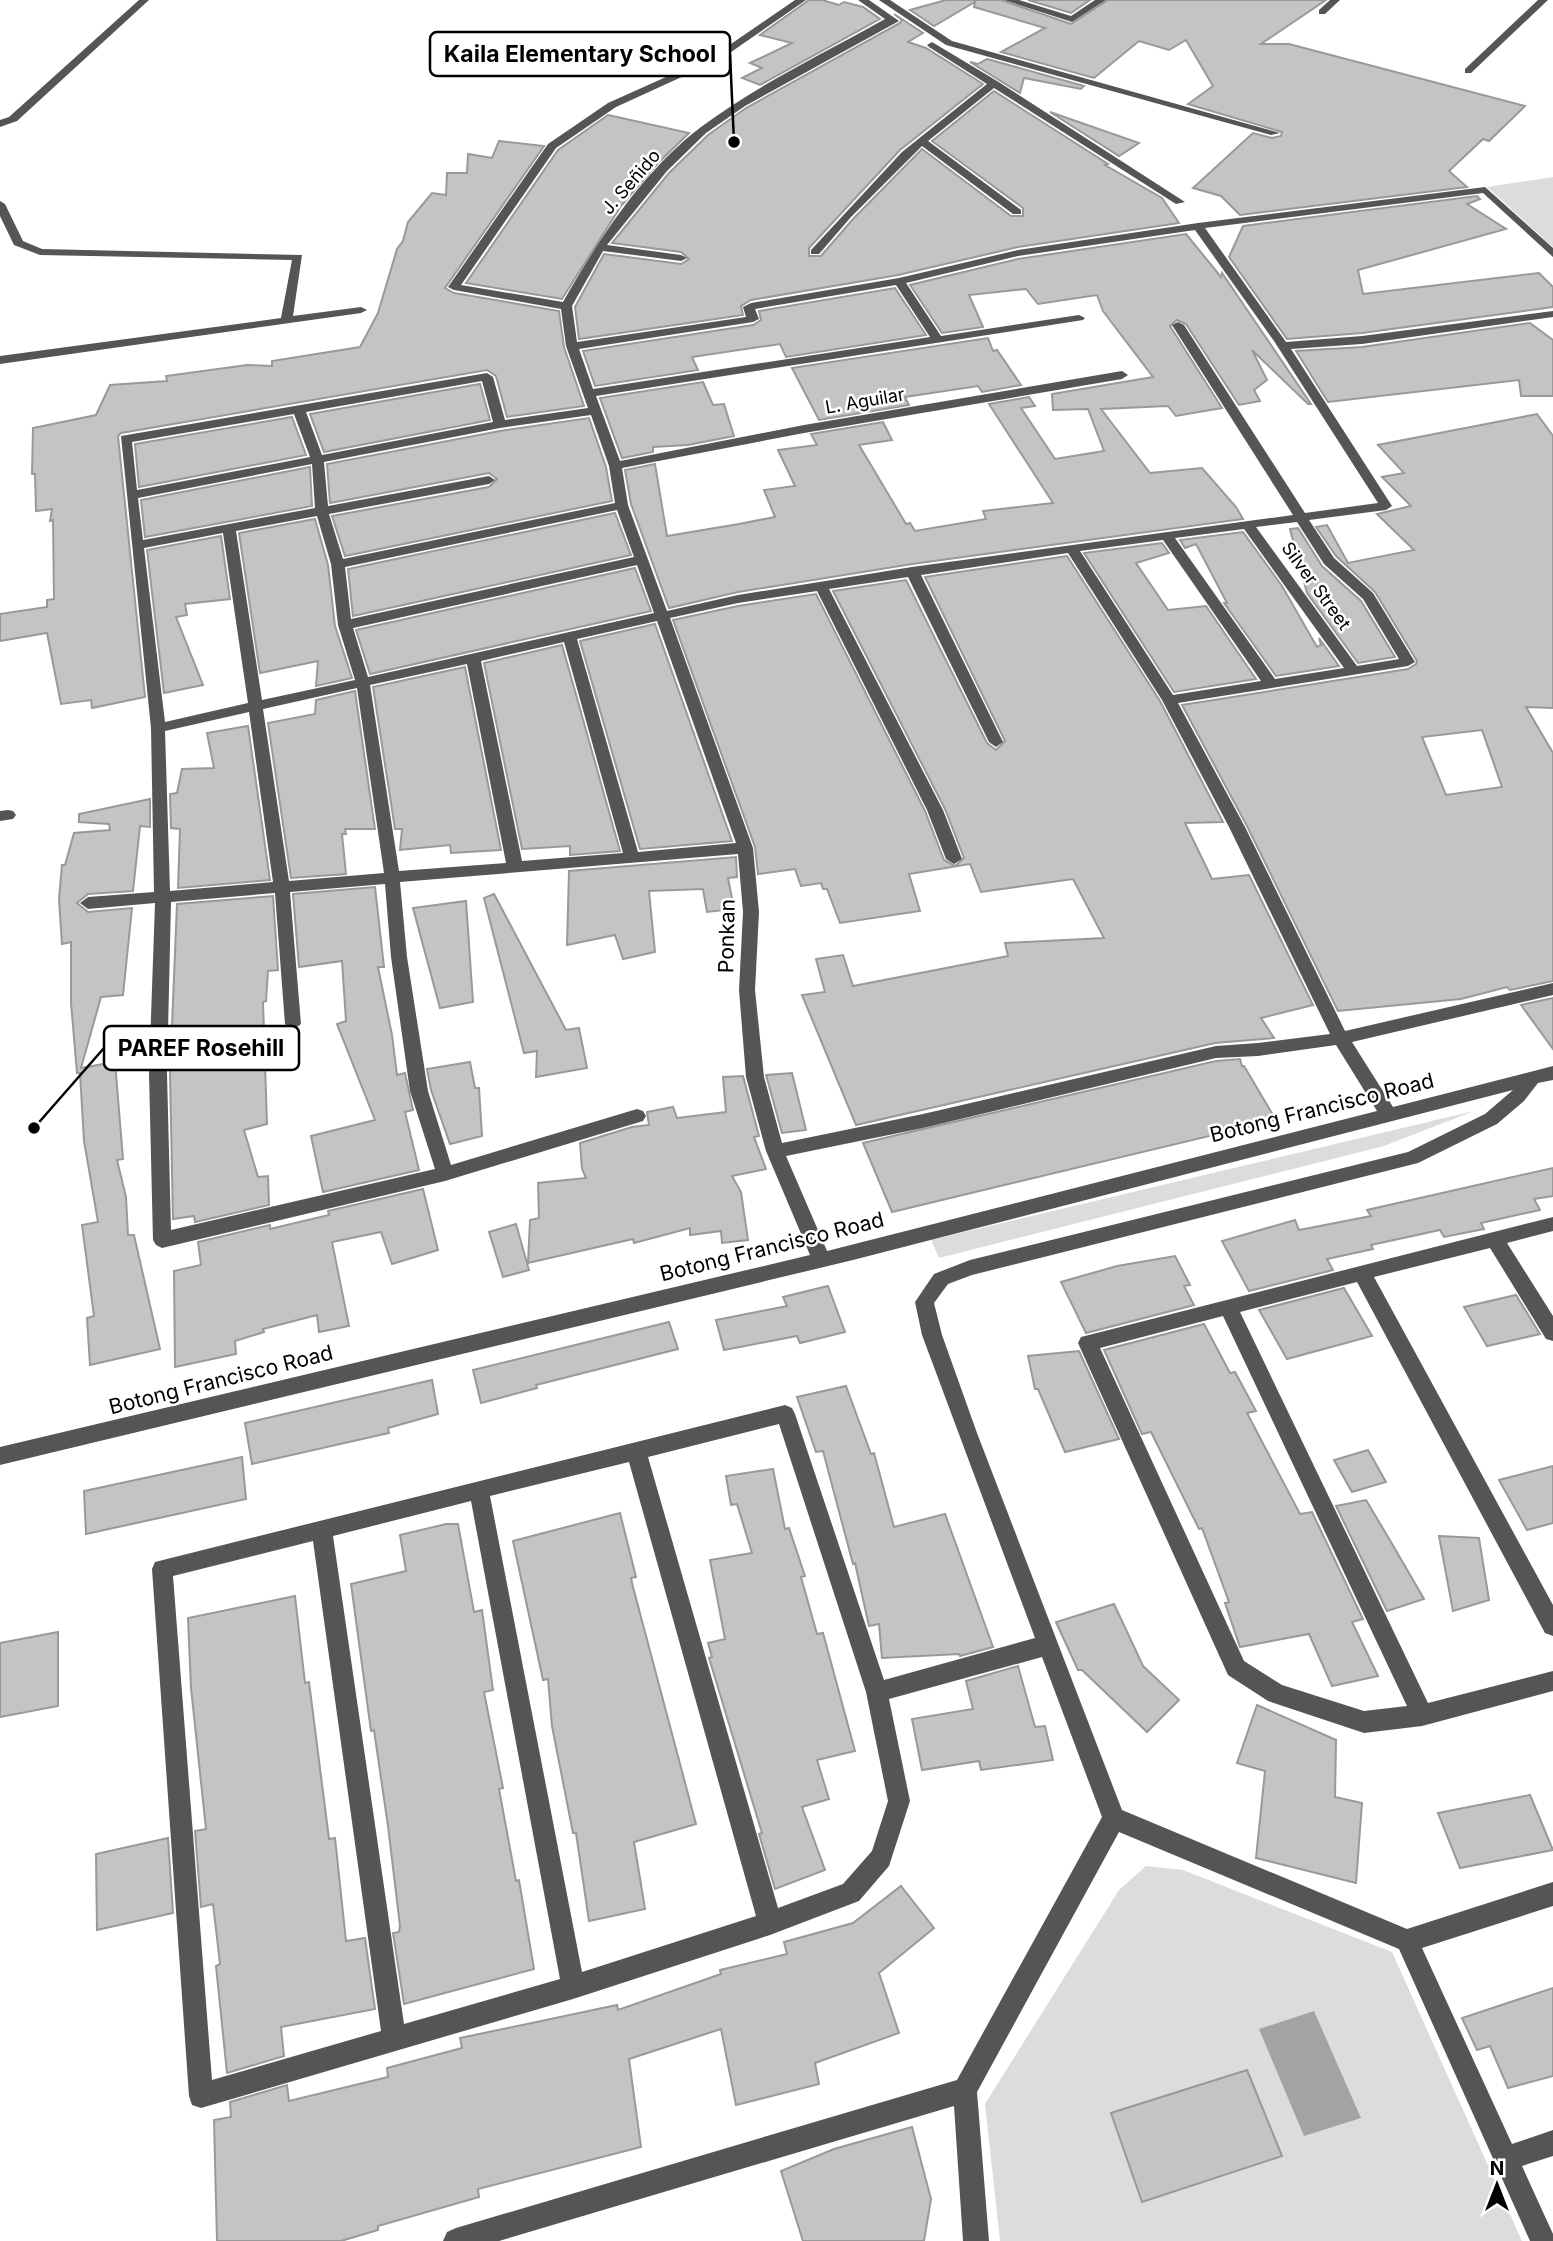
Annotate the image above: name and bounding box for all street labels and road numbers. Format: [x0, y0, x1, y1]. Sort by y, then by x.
street label: J. Señido [597, 145, 664, 218]
street label: L. Aguilar [824, 383, 906, 418]
street label: Silver Street [1278, 538, 1355, 634]
street label: Ponkan [713, 899, 740, 973]
street label: Botong Francisco Road [1207, 1068, 1436, 1147]
street label: Botong Francisco Road [657, 1207, 886, 1286]
street label: Botong Francisco Road [106, 1340, 335, 1419]

